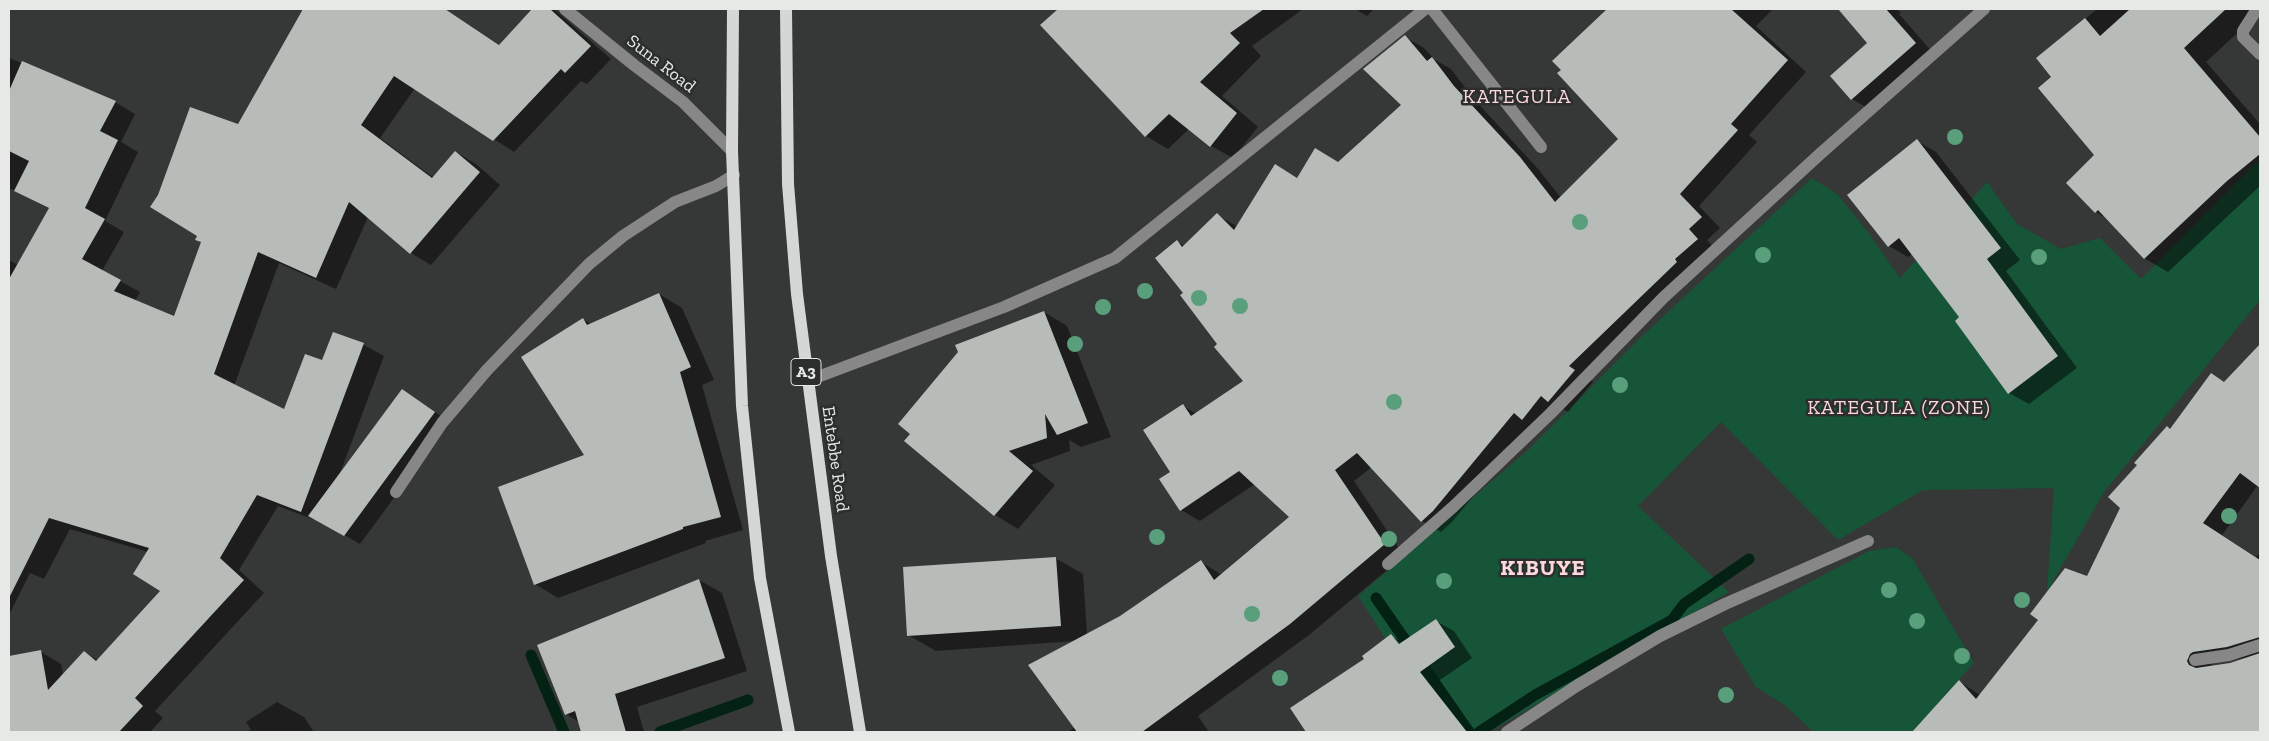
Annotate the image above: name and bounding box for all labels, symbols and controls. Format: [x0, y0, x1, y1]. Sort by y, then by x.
street label: Suna Road [622, 30, 700, 98]
district label: KATEGULA [1462, 85, 1572, 109]
road number: A3 [791, 358, 821, 386]
district label: KATEGULA (ZONE) [1805, 396, 1993, 420]
street label: Entebbe Road [817, 405, 853, 513]
district label: KIBUYE [1500, 556, 1586, 582]

